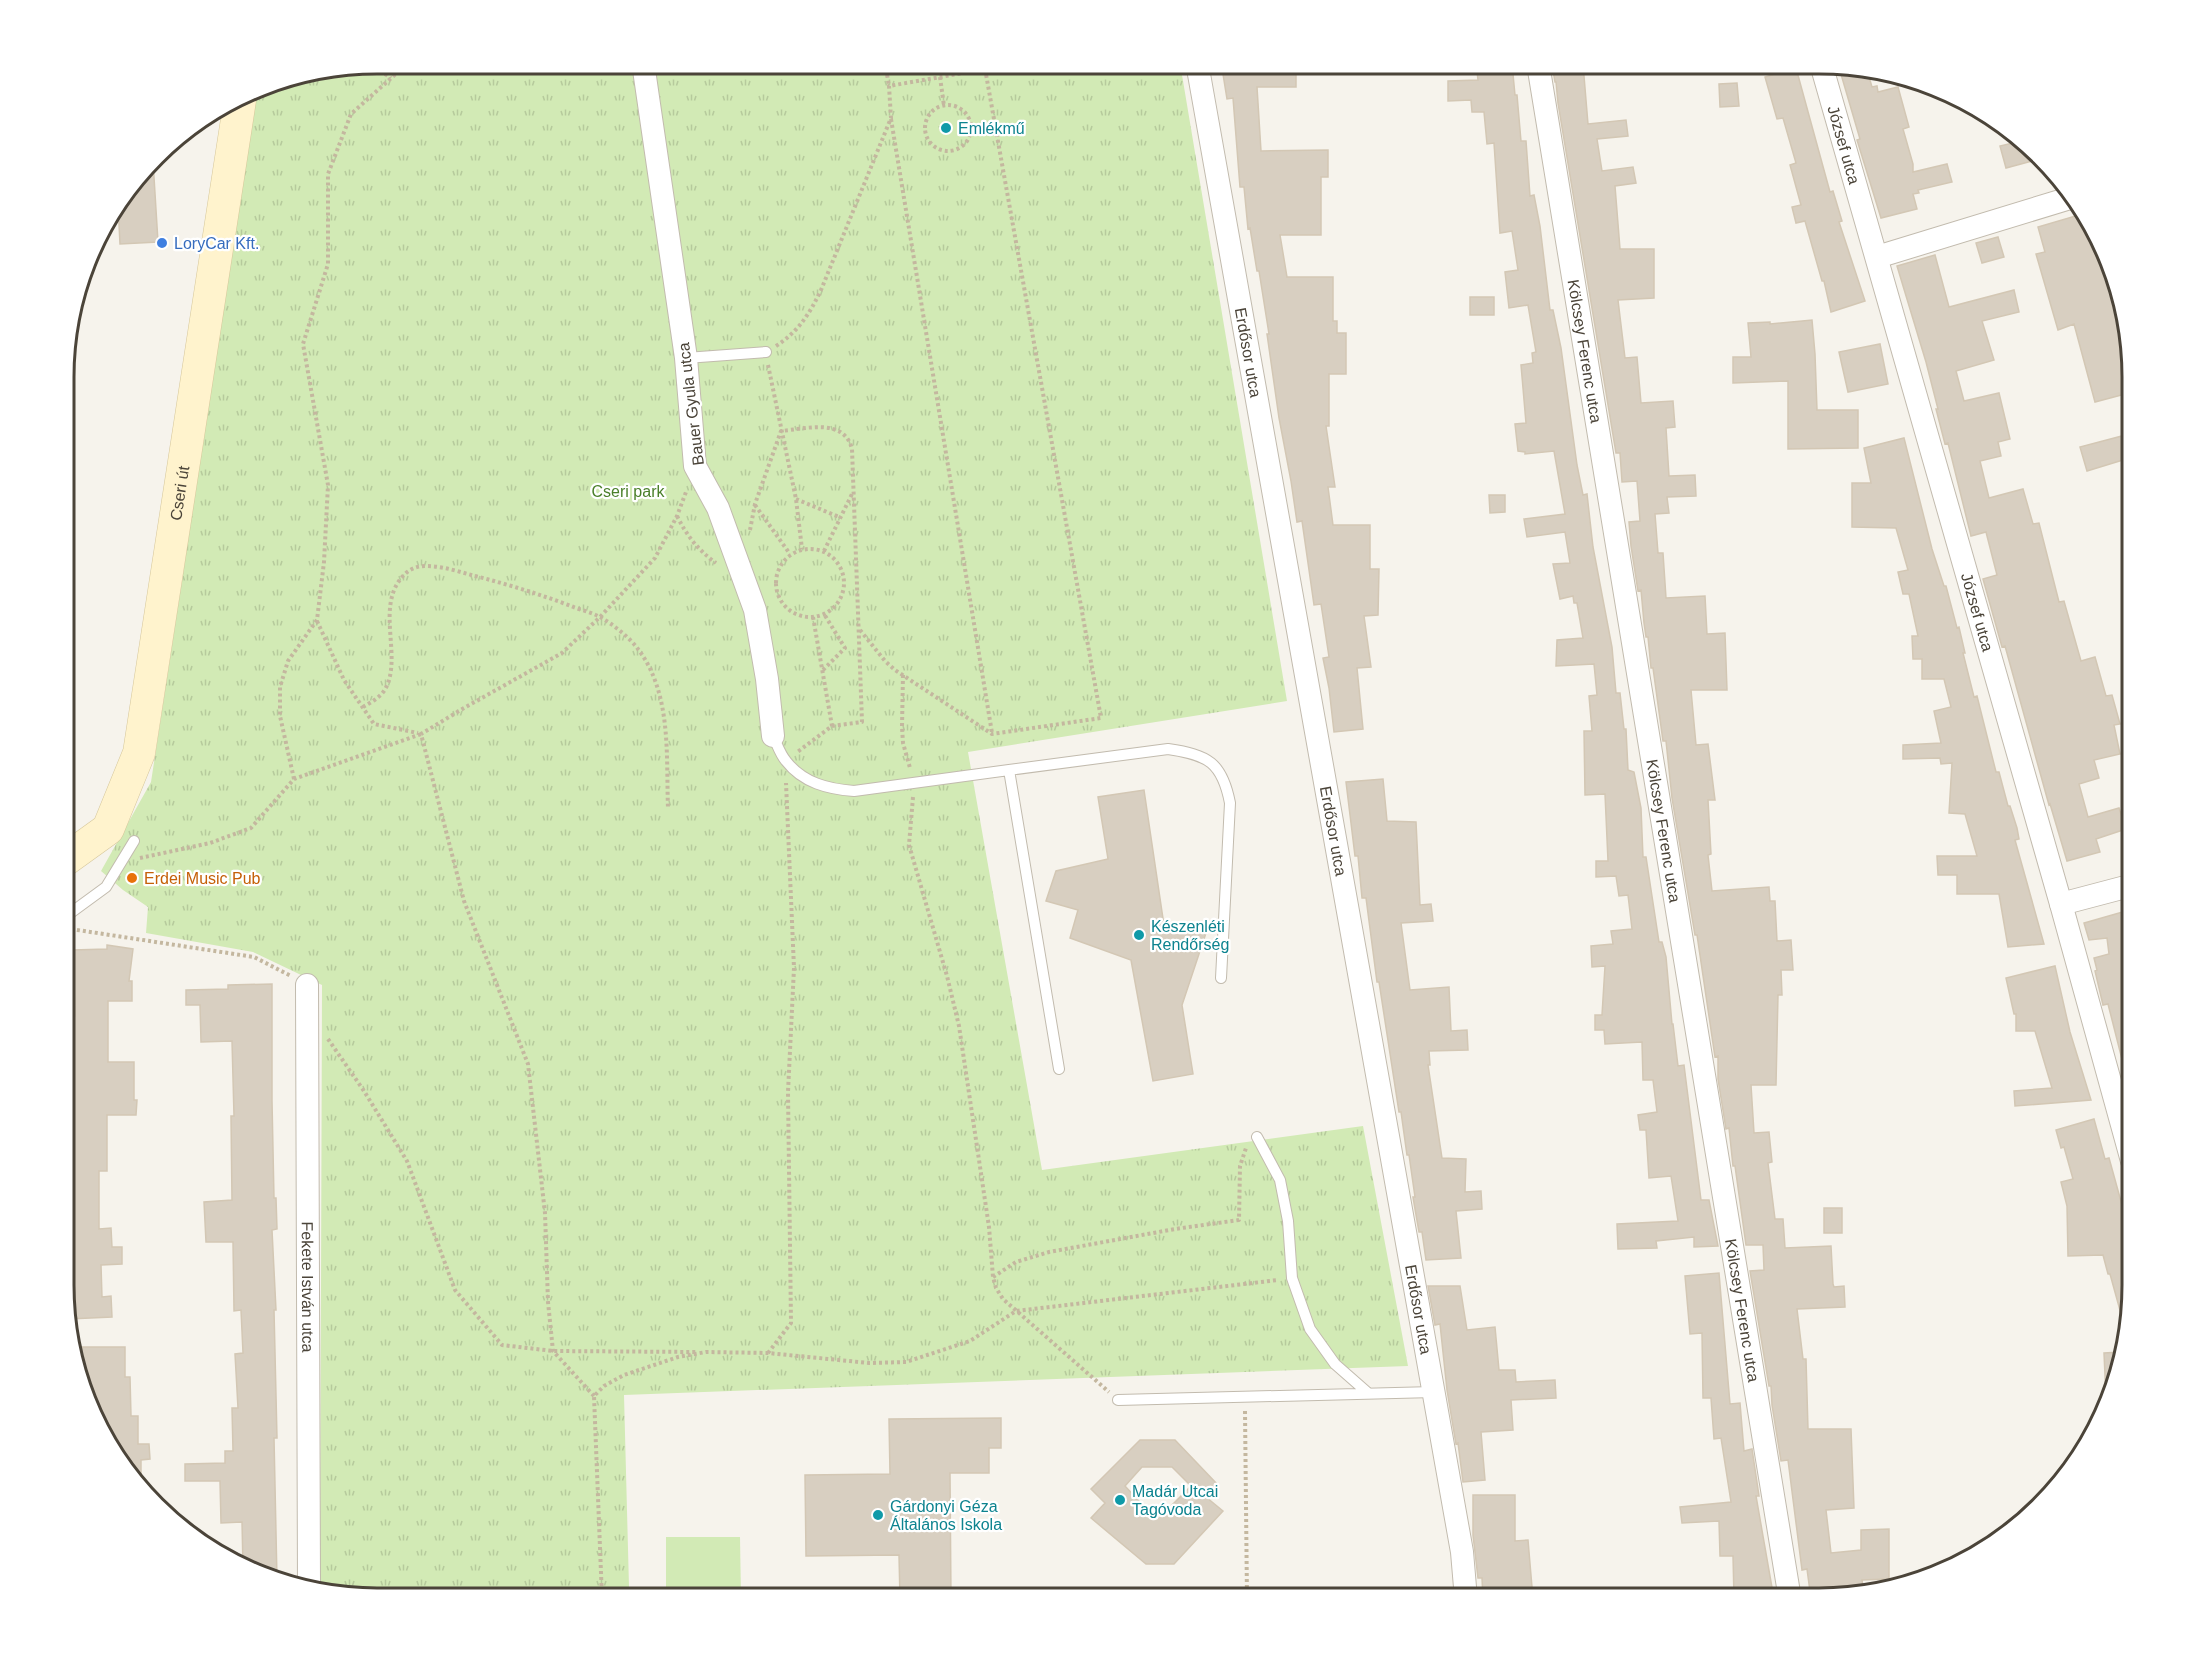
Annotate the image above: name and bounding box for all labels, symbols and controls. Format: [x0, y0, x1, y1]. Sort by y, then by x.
street label: József utca [1825, 103, 1863, 186]
place label: Emlékmű [958, 120, 1025, 137]
marker: Emlékmű [939, 121, 953, 135]
place label: LoryCar Kft. [174, 235, 259, 252]
marker: LoryCar Kft. [155, 236, 169, 250]
street label: Kölcsey Ferenc utca [1565, 278, 1605, 424]
street label: Erdősor utca [1232, 306, 1265, 399]
street label: Bauer Gyula utca [675, 342, 707, 466]
street label: Cseri út [167, 464, 192, 522]
park label: Cseri park [592, 483, 665, 500]
street label: József utca [1958, 571, 1997, 653]
street label: Kölcsey Ferenc utca [1644, 758, 1684, 904]
street label: Erdősor utca [1317, 785, 1350, 877]
place label: Erdei Music Pub [144, 870, 261, 887]
marker: Erdei Music Pub [125, 871, 139, 885]
place label: Készenléti Rendőrség [1151, 918, 1229, 953]
marker: Készenléti Rendőrség [1132, 928, 1146, 942]
street label: Fekete István utca [299, 1222, 317, 1353]
street label: Kölcsey Ferenc utca [1722, 1237, 1763, 1383]
street label: Erdősor utca [1403, 1263, 1435, 1356]
place label: Madár Utcai Tagóvoda [1132, 1483, 1218, 1518]
marker: Madár Utcai Tagóvoda [1113, 1493, 1127, 1507]
place label: Gárdonyi Géza Általános Iskola [890, 1498, 1002, 1533]
marker: Gárdonyi Géza Általános Iskola [871, 1508, 885, 1522]

